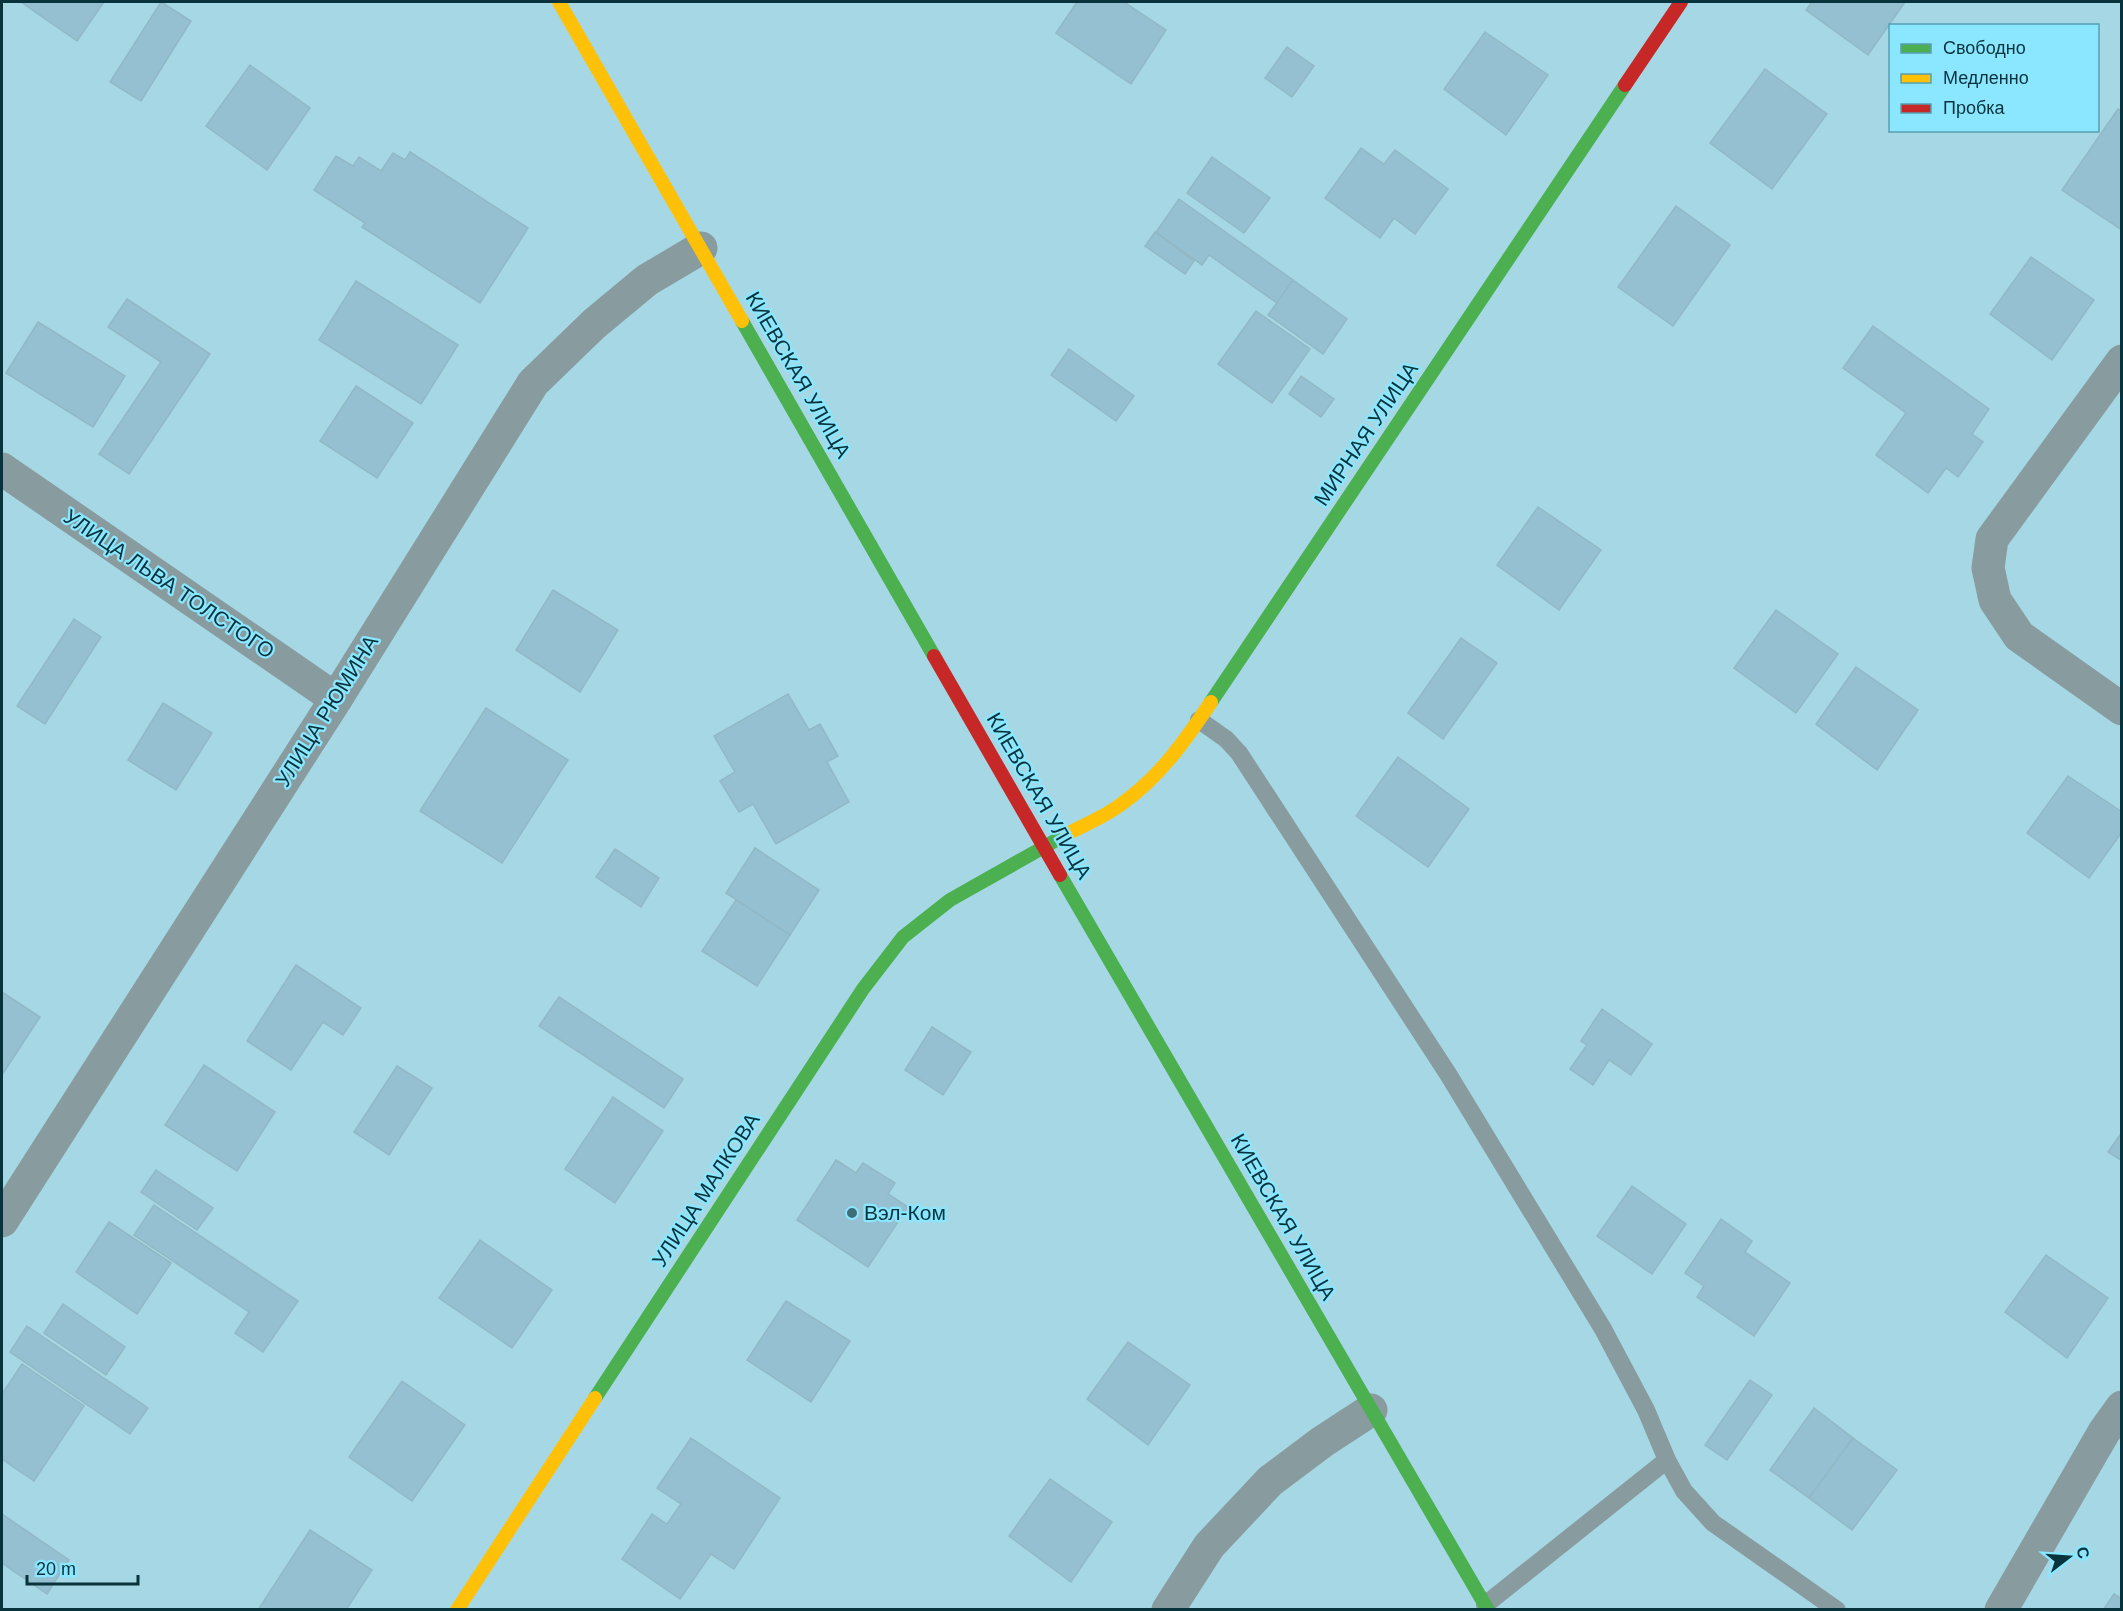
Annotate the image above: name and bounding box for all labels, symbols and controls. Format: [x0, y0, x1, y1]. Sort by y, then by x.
legend [1889, 24, 2099, 132]
text: Свободно [1943, 38, 2026, 58]
text: Медленно [1943, 68, 2029, 88]
text: Пробка [1943, 98, 2006, 118]
street label: КИЕВСКАЯ УЛИЦА [741, 288, 855, 462]
street label: МИРНАЯ УЛИЦА [1309, 358, 1422, 510]
street label: УЛИЦА ЛЬВА ТОЛСТОГО [60, 505, 279, 663]
street label: УЛИЦА РЮМИНА [271, 631, 382, 791]
street label: КИЕВСКАЯ УЛИЦА [982, 709, 1096, 883]
street label: УЛИЦА МАЛКОВА [647, 1109, 764, 1271]
street label: КИЕВСКАЯ УЛИЦА [1226, 1130, 1340, 1304]
place label: Вэл-Ком [864, 1201, 946, 1224]
marker: Вэл-Ком [845, 1206, 859, 1220]
north arrow [2039, 1527, 2099, 1587]
text: С [2073, 1545, 2093, 1561]
scale bar [27, 1548, 138, 1586]
text: 20 m [36, 1559, 76, 1579]

